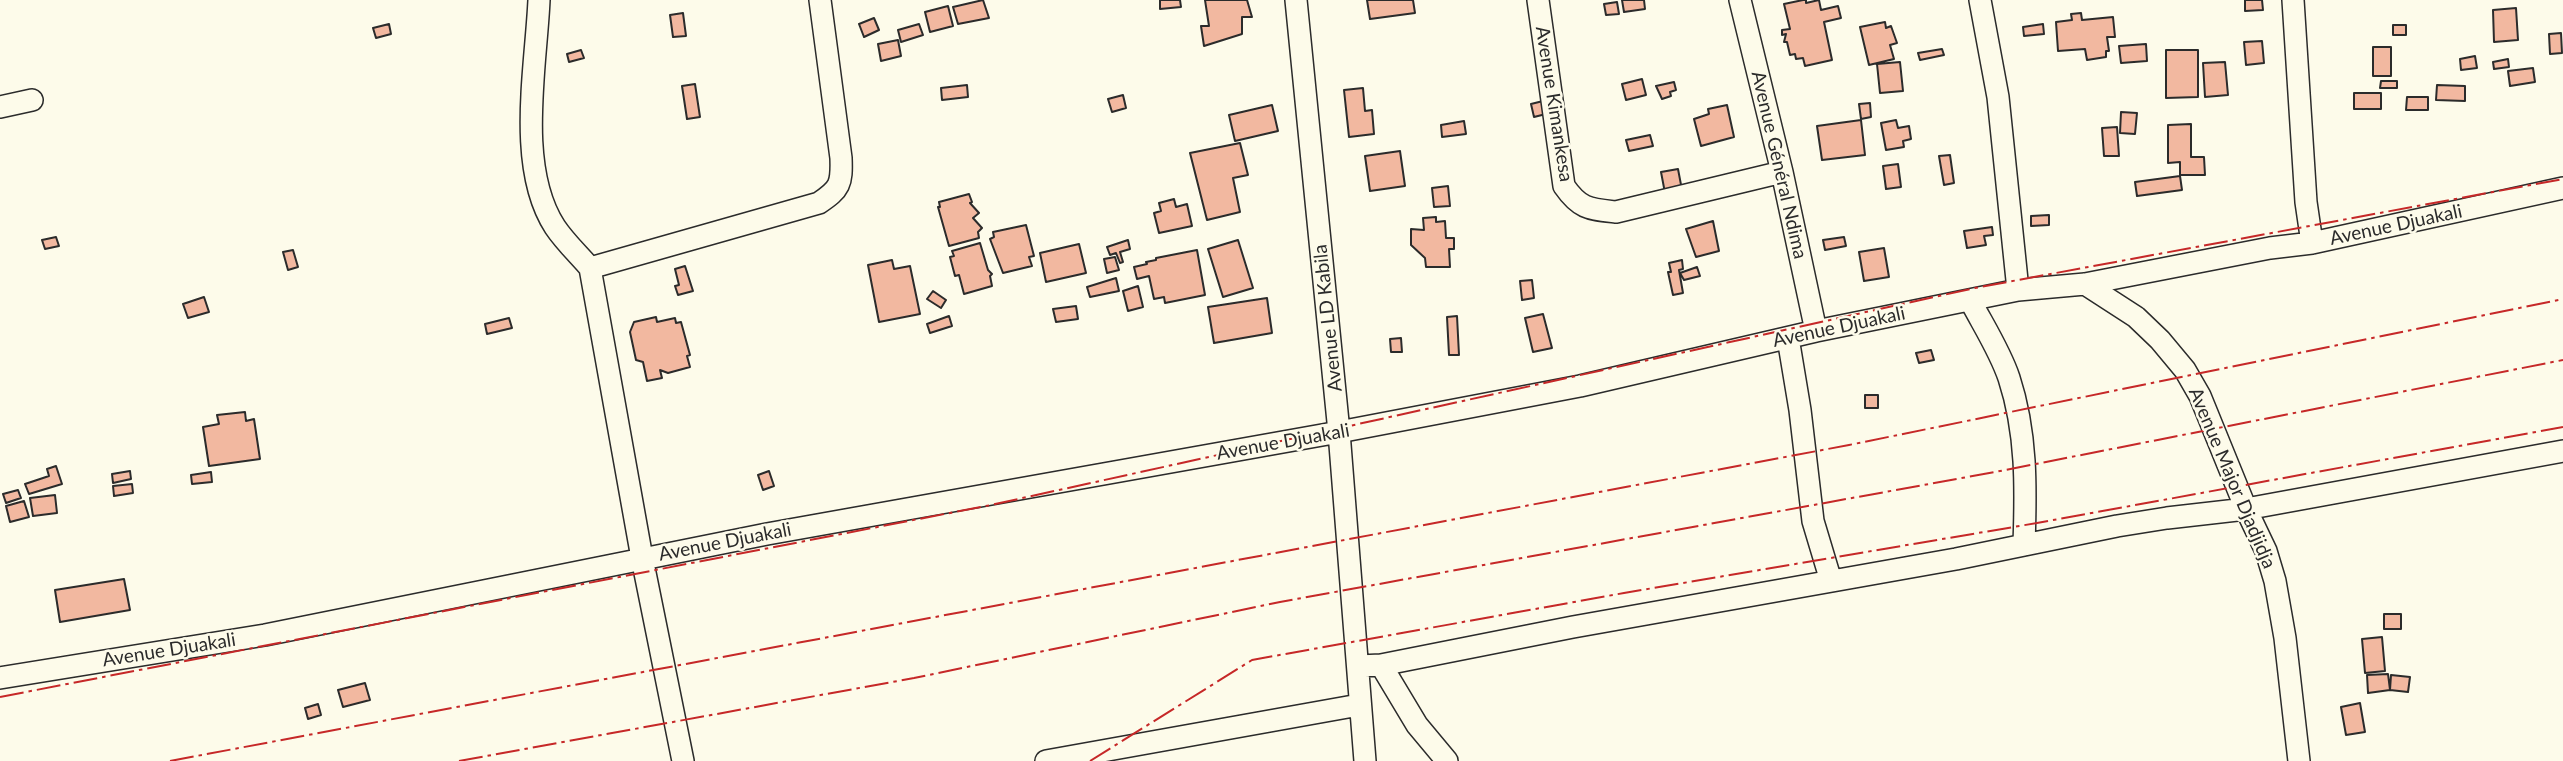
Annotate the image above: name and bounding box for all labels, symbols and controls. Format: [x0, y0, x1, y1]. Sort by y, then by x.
street label: Avenue Kimankesa [1530, 24, 1578, 184]
street label: Avenue Général Ndima [1746, 69, 1812, 261]
street label: Avenue Djuakali [2328, 200, 2464, 250]
street label: Avenue LD Kabila [1309, 243, 1347, 393]
street label: Avenue Djuakali [1771, 302, 1907, 352]
street label: Avenue Major Djadjidja [2184, 384, 2280, 572]
street label: Avenue Djuakali [1215, 419, 1351, 465]
street label: Avenue Djuakali [657, 518, 793, 566]
street label: Avenue Djuakali [101, 628, 237, 672]

